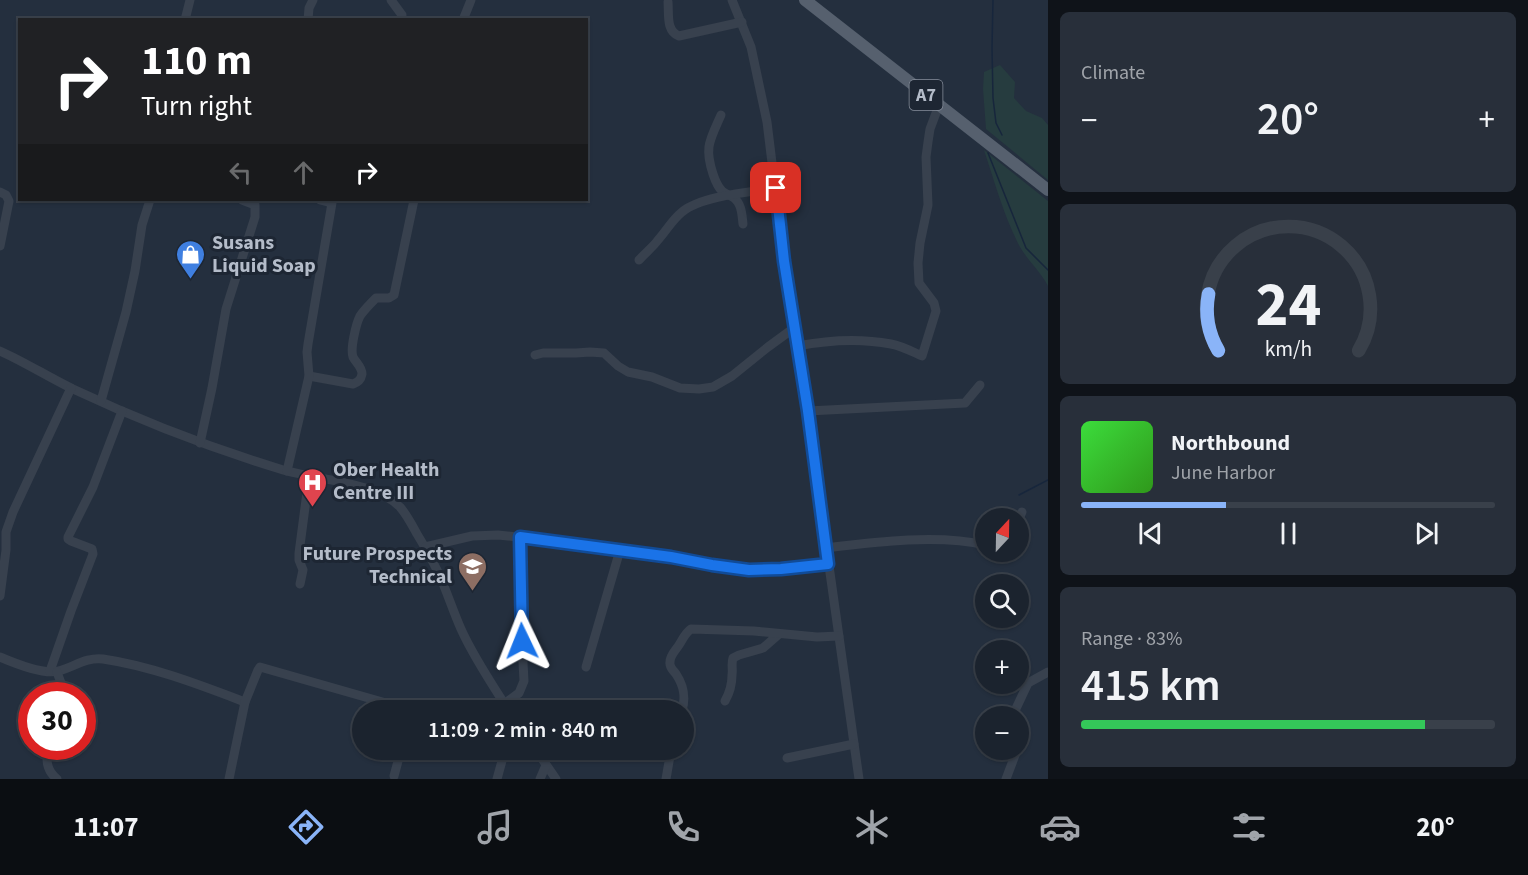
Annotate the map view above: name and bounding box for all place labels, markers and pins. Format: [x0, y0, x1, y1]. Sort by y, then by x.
pin [750, 162, 801, 213]
place label: Susans Liquid Soap [212, 229, 316, 280]
shop icon: Susans Liquid Soap [175, 238, 207, 280]
place label: Ober Health Centre III [333, 456, 439, 507]
hospital icon: Ober Health Centre III [296, 466, 328, 508]
place label: Future Prospects Technical [303, 540, 452, 591]
school or university icon: Future Prospects Technical [457, 550, 489, 592]

